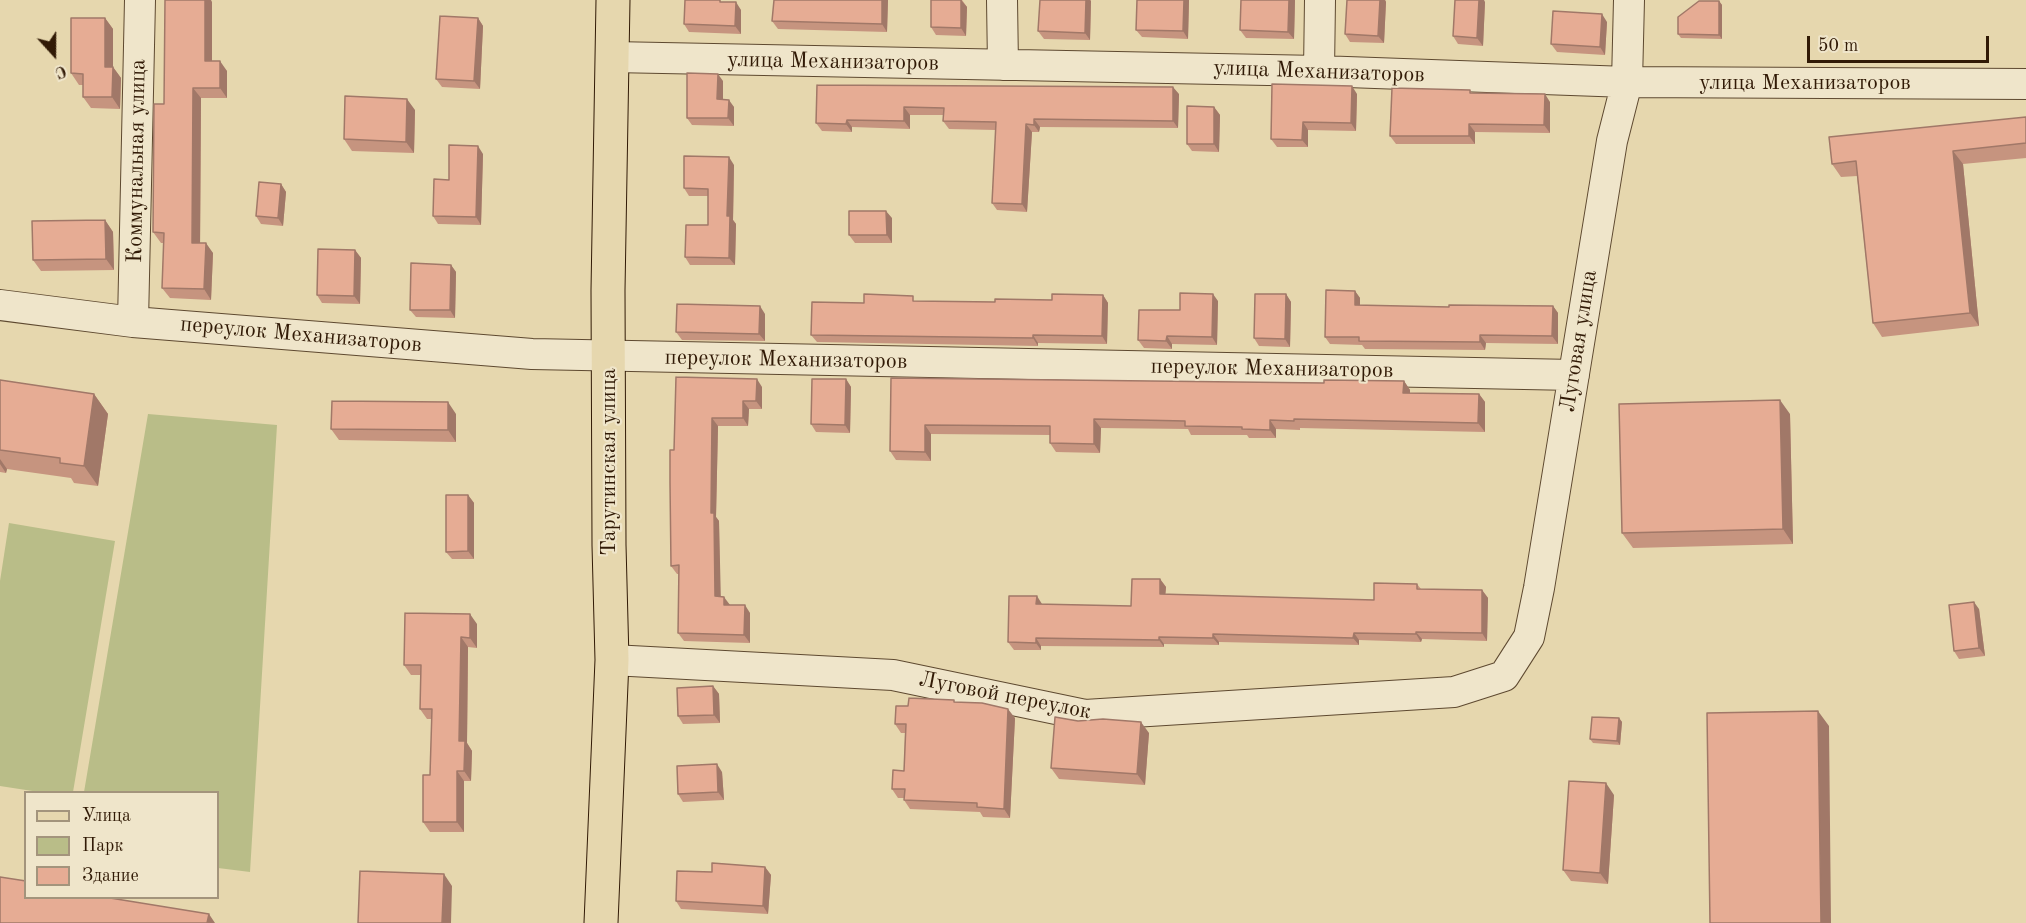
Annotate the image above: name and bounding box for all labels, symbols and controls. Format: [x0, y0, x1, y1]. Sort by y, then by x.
north arrow [24, 24, 84, 84]
scale bar [1810, 24, 1992, 62]
text: 50 m [1818, 37, 1858, 55]
street label: улица Механизаторов [727, 47, 939, 77]
street label: улица Механизаторов [1213, 55, 1425, 89]
street label: Коммунальная улица [122, 59, 152, 263]
text: С [53, 61, 68, 80]
street label: улица Механизаторов [1699, 70, 1911, 96]
street label: Луговая улица [1555, 268, 1603, 414]
street label: переулок Механизаторов [179, 311, 423, 359]
street label: переулок Механизаторов [664, 345, 908, 375]
street label: переулок Механизаторов [1150, 354, 1394, 384]
street label: Тарутинская улица [596, 368, 622, 556]
street label: Луговой переулок [917, 666, 1093, 726]
legend [24, 791, 219, 899]
text: Улица [82, 807, 131, 825]
text: Парк [82, 837, 123, 855]
text: Здание [82, 867, 139, 885]

